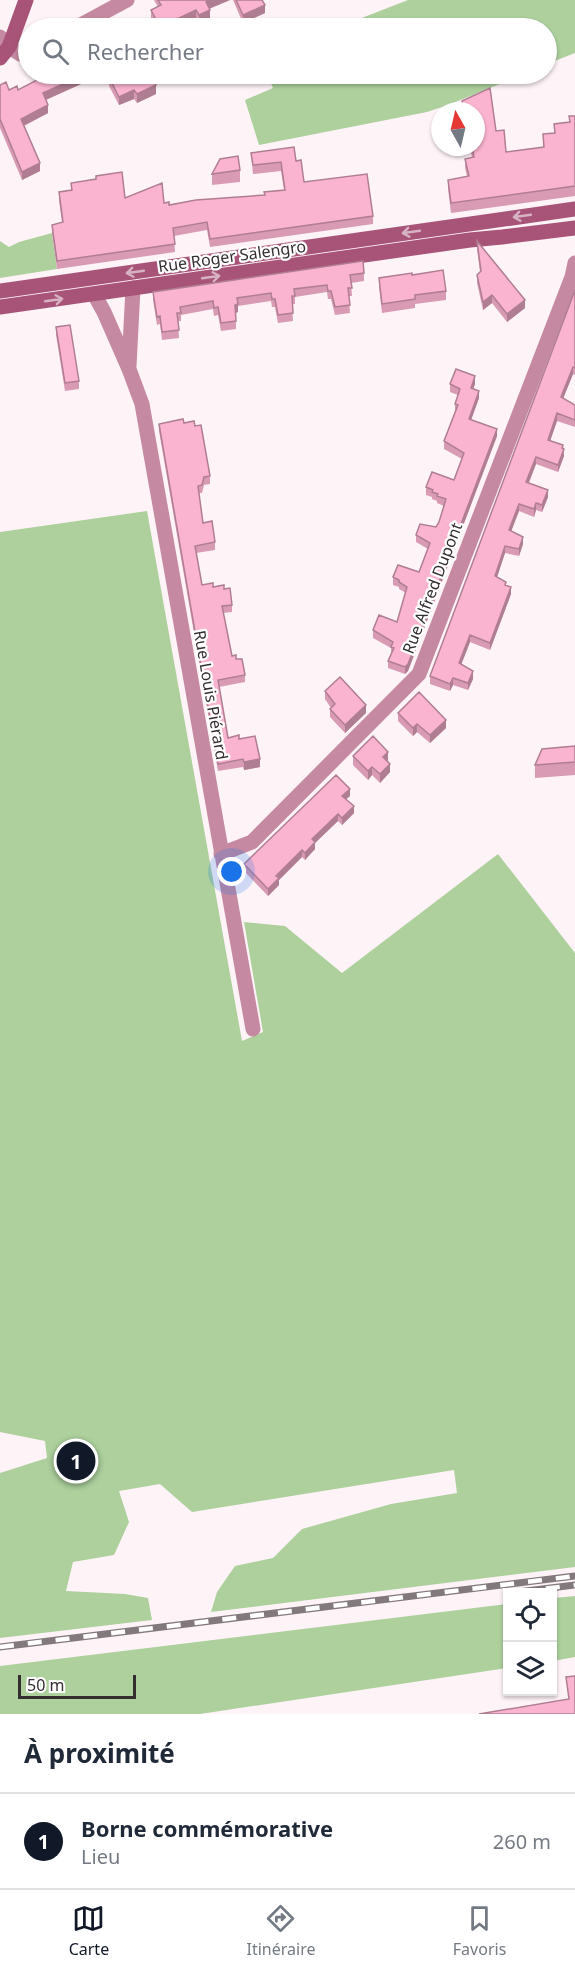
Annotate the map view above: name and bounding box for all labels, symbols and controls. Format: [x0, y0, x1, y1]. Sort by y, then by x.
search box [18, 18, 557, 84]
icon: search [39, 35, 72, 68]
text: Rechercher [87, 36, 204, 66]
north arrow [431, 102, 485, 156]
one-way arrow [513, 211, 533, 222]
one-way arrow [402, 226, 422, 237]
street label: Rue Roger Salengro [157, 235, 307, 277]
one-way arrow [126, 266, 146, 277]
one-way arrow [201, 271, 221, 282]
one-way arrow [43, 294, 63, 305]
street label: Rue Alfred Dupont [397, 519, 467, 657]
street label: Rue Louis Piérard [189, 629, 233, 761]
your location [217, 857, 246, 886]
pin: 1 [56, 1438, 96, 1484]
map controls [503, 1588, 557, 1696]
button: locate [503, 1588, 557, 1642]
button: layers [503, 1642, 557, 1696]
scale bar [18, 1672, 136, 1700]
text: 50 m [27, 1674, 64, 1696]
text: À proximité [24, 1735, 175, 1771]
text: Borne commémorative [81, 1813, 333, 1843]
text: 1 [38, 1828, 49, 1855]
text: 260 m [493, 1828, 551, 1855]
text: Lieu [81, 1843, 120, 1870]
tab: Carte [69, 1902, 109, 1960]
tab: Itinéraire [247, 1902, 315, 1960]
tab: Favoris [453, 1902, 506, 1960]

